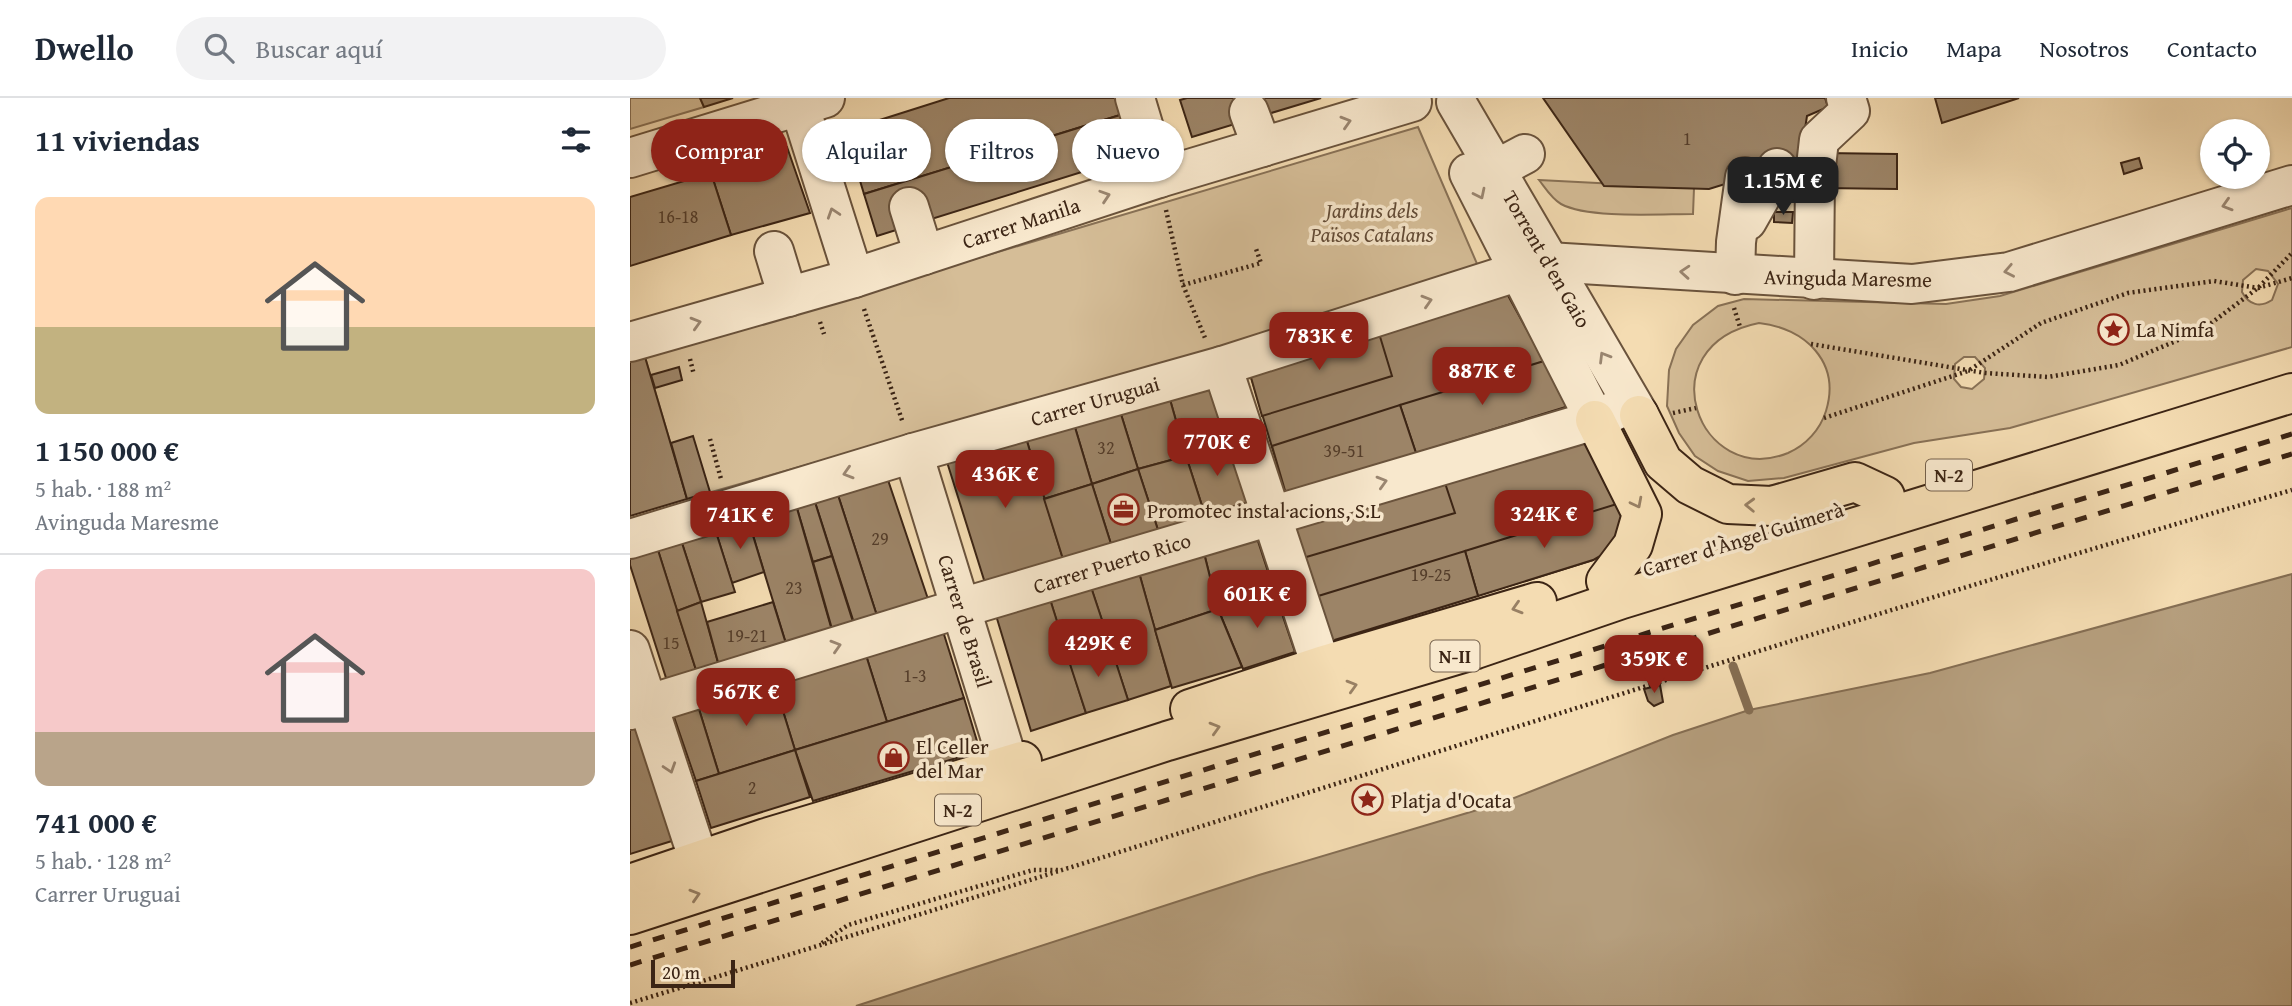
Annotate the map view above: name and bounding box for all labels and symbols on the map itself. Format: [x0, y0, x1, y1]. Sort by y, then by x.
one-way arrow [1340, 116, 1352, 131]
house number: 1 [1683, 125, 1691, 152]
pin: 1.15M € [1718, 158, 1848, 217]
street label: Torrent d'en Gaio [1495, 185, 1599, 333]
one-way arrow [1471, 187, 1485, 200]
street label: Carrer Manila [958, 189, 1084, 257]
one-way arrow [1098, 190, 1111, 204]
park label: Jardins dels Països Catalans [1310, 195, 1434, 250]
one-way arrow [2221, 197, 2233, 212]
house number: 16-18 [658, 203, 698, 230]
one-way arrow [827, 207, 842, 219]
street label: Avinguda Maresme [1764, 261, 1932, 295]
one-way arrow [2003, 262, 2015, 277]
one-way arrow [1679, 265, 1690, 280]
one-way arrow [1421, 294, 1433, 309]
place icon: La Nimfa [2096, 312, 2130, 346]
pin: 783K € [1262, 313, 1376, 372]
place label: La Nimfa [2136, 314, 2214, 345]
one-way arrow [689, 317, 701, 331]
pin: 887K € [1425, 348, 1539, 407]
one-way arrow [1599, 351, 1612, 364]
street label: Carrer Uruguai [1027, 368, 1163, 434]
pin: 770K € [1160, 418, 1274, 478]
house number: 32 [1097, 434, 1115, 461]
house number: 39-51 [1324, 437, 1364, 464]
pin: 436K € [948, 450, 1062, 510]
road number: N-2 [1926, 460, 1972, 490]
one-way arrow [842, 465, 854, 480]
one-way arrow [1376, 476, 1388, 491]
pin: 324K € [1487, 490, 1601, 550]
pin: 741K € [683, 491, 797, 551]
office icon: Promotec instal·acions, S.L [1107, 493, 1141, 527]
street label: Carrer d'Àngel Guimerà [1639, 494, 1847, 584]
place label: Promotec instal·acions, S.L [1147, 495, 1380, 526]
one-way arrow [1628, 496, 1642, 508]
one-way arrow [1744, 498, 1755, 513]
street label: Carrer Puerto Rico [1029, 524, 1195, 602]
house number: 29 [871, 525, 889, 552]
street label: Carrer de Brasil [930, 551, 1000, 691]
house number: 19-25 [1411, 561, 1451, 588]
pin: 601K € [1200, 570, 1314, 630]
house number: 23 [785, 574, 803, 601]
one-way arrow [1512, 600, 1524, 615]
pin: 429K € [1041, 620, 1155, 679]
house number: 19-21 [727, 622, 767, 649]
house number: 15 [662, 629, 680, 656]
pin: 359K € [1597, 636, 1711, 695]
one-way arrow [829, 640, 841, 655]
road number: N-II [1430, 640, 1480, 671]
house number: 1-3 [903, 662, 927, 689]
pin: 567K € [689, 668, 803, 728]
one-way arrow [1345, 680, 1357, 695]
one-way arrow [1209, 721, 1221, 736]
place label: El Celler del Mar [916, 731, 989, 786]
shop icon: El Celler del Mar [876, 741, 910, 775]
one-way arrow [661, 762, 676, 774]
house number: 2 [748, 774, 756, 801]
place icon: Platja d'Ocata [1351, 783, 1385, 817]
place label: Platja d'Ocata [1391, 785, 1512, 816]
road number: N-2 [935, 794, 981, 825]
one-way arrow [689, 888, 701, 903]
scale bar [651, 957, 735, 989]

